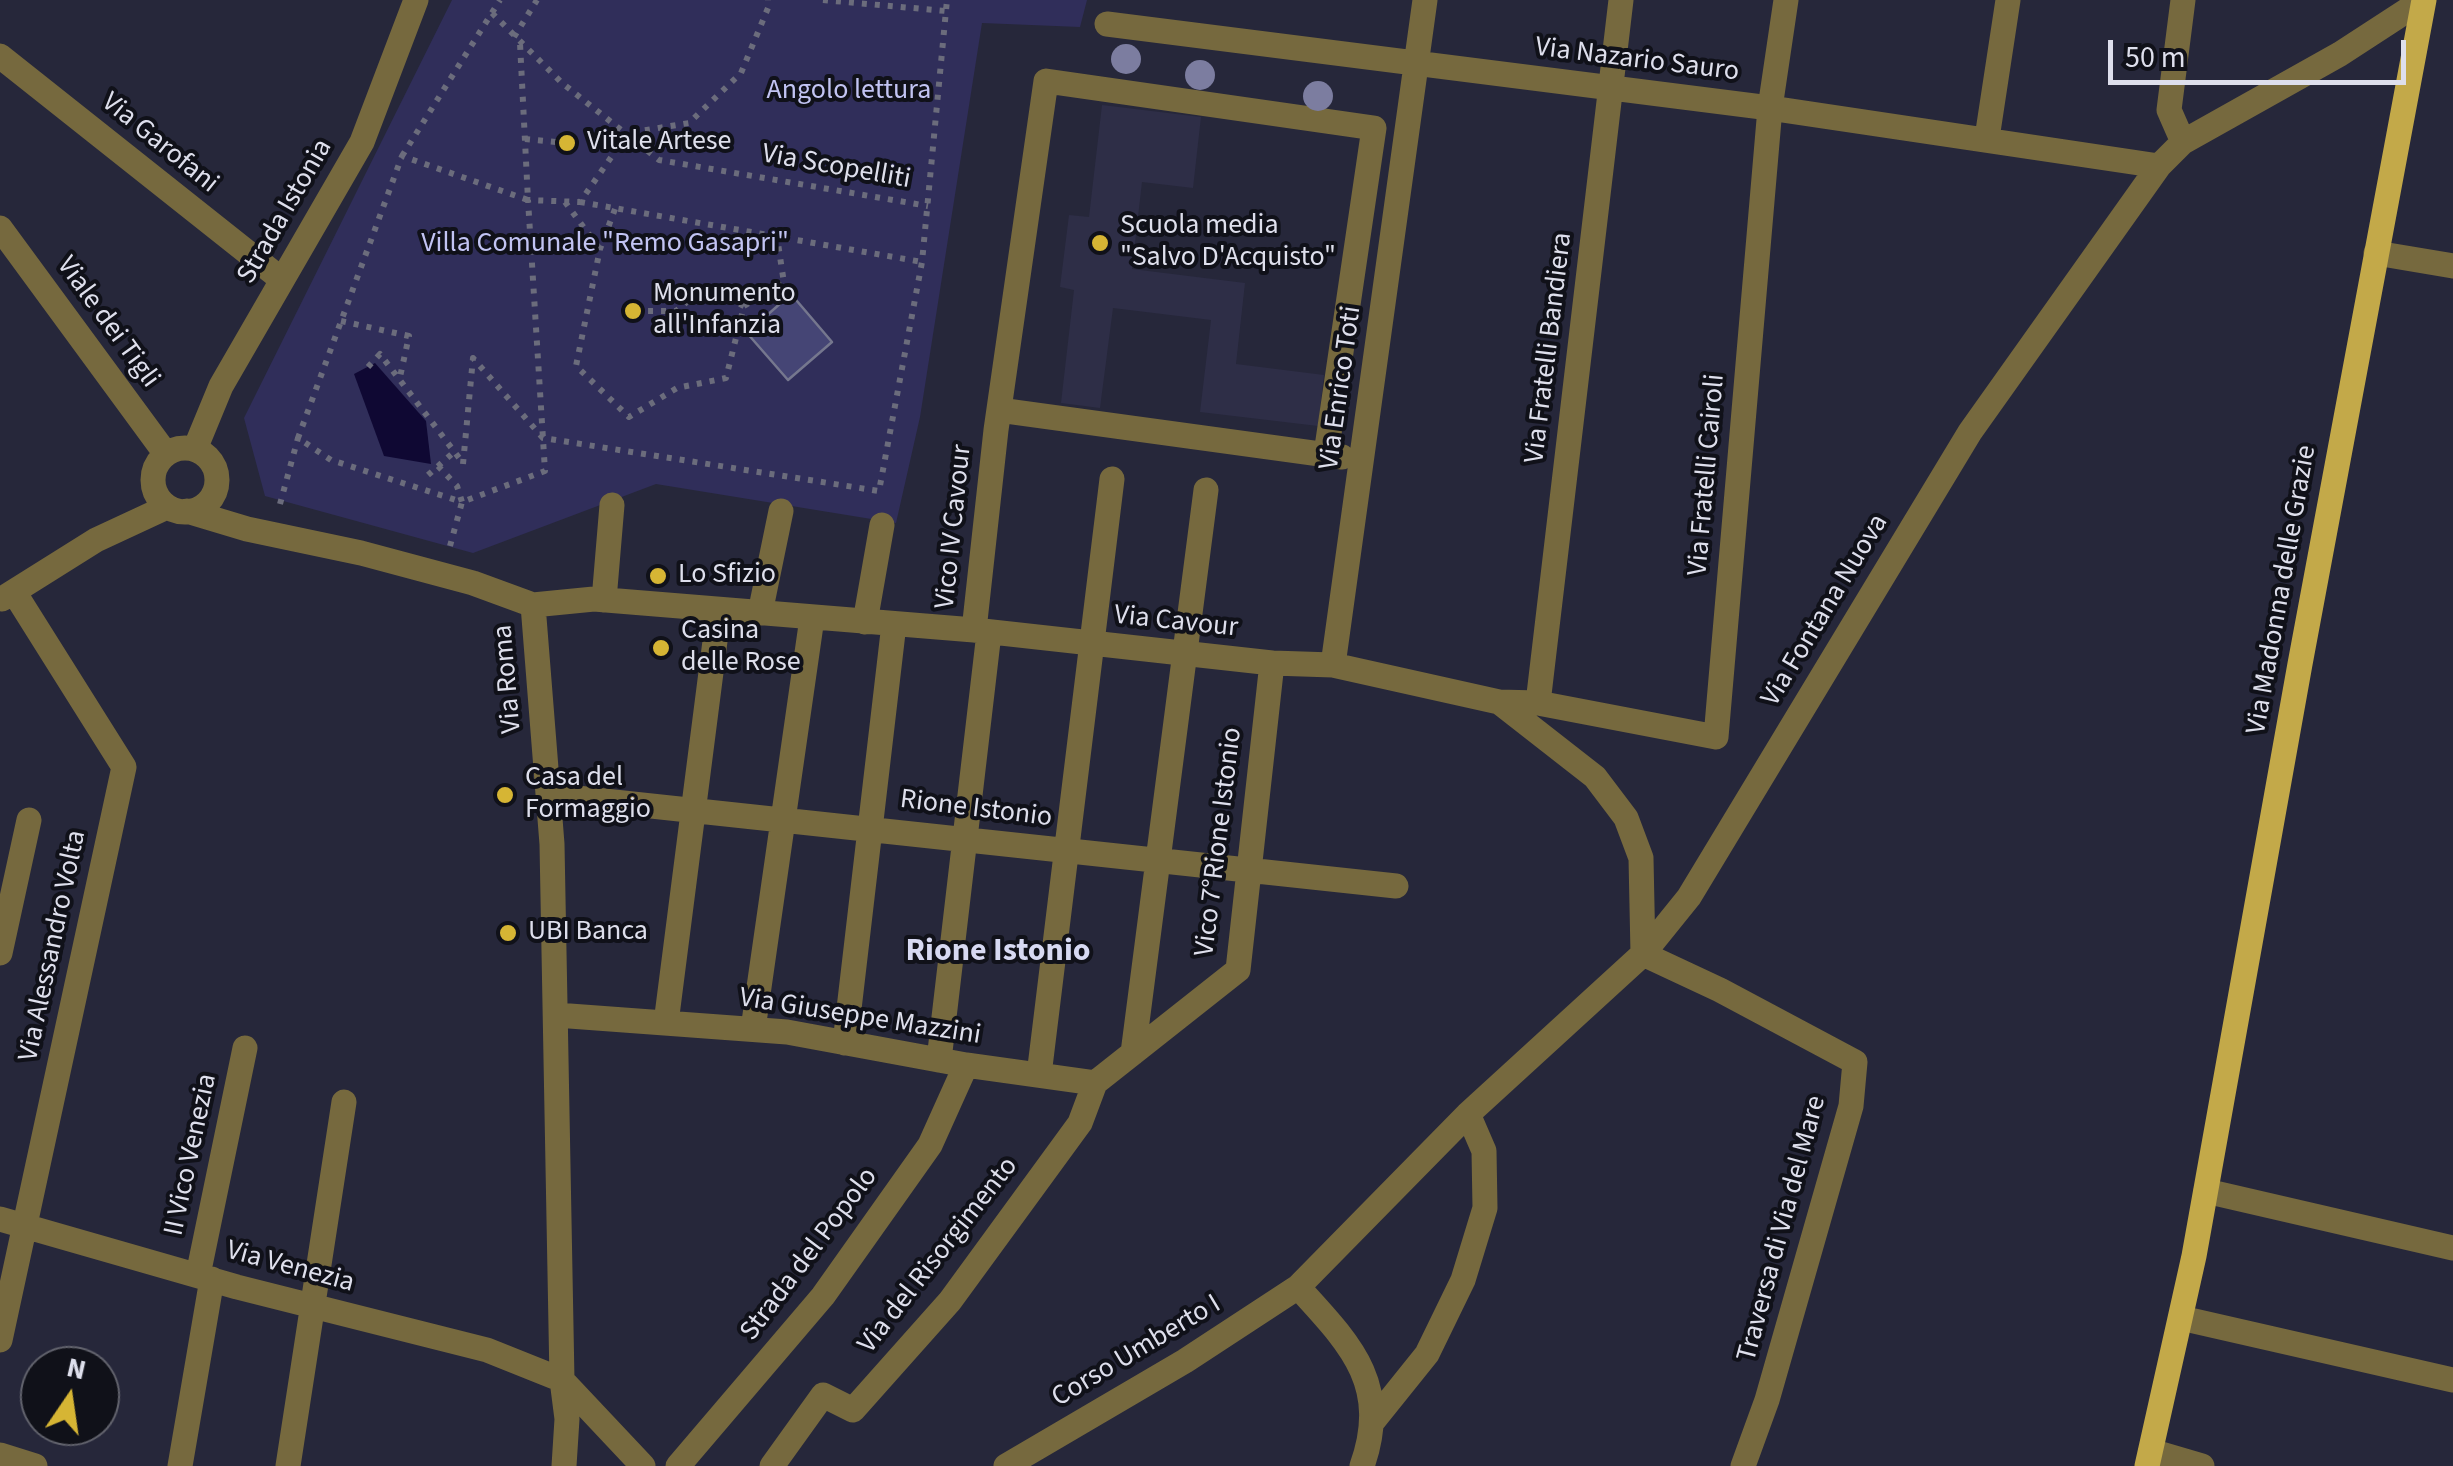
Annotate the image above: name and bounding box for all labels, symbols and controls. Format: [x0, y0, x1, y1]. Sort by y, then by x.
scale bar [2113, 20, 2410, 82]
street label: Via Nazario Sauro [1533, 32, 1741, 90]
text: 50 m [2125, 36, 2186, 79]
park label: Angolo lettura [767, 75, 931, 109]
street label: Via Garofani [94, 87, 224, 201]
place label: Vitale Artese [587, 126, 731, 160]
marker: Vitale Artese [556, 132, 578, 154]
street label: Strada Istonia [231, 134, 341, 290]
street label: Via Scopelliti [759, 138, 913, 198]
place label: Scuola media "Salvo D'Acquisto" [1120, 210, 1336, 276]
park label: Villa Comunale "Remo Gasapri" [421, 228, 789, 262]
street label: Via Fratelli Bandiera [1519, 231, 1581, 465]
marker: Scuola media "Salvo D'Acquisto" [1089, 232, 1111, 254]
street label: Viale dei Tigli [48, 251, 166, 395]
place label: Monumento all'Infanzia [653, 278, 796, 344]
marker: Monumento all'Infanzia [622, 300, 644, 322]
street label: Via Enrico Toti [1314, 304, 1370, 472]
street label: Via Fratelli Cairoli [1682, 373, 1734, 577]
street label: Vico IV Cavour [930, 443, 980, 611]
street label: Via Madonna delle Grazie [2241, 443, 2325, 737]
street label: Via Fontana Nuova [1755, 509, 1897, 713]
place label: Lo Sfizio [678, 559, 776, 593]
marker: Lo Sfizio [647, 565, 669, 587]
street label: Via Cavour [1112, 600, 1240, 646]
place label: Casina delle Rose [681, 615, 801, 681]
street label: Via Roma [488, 623, 530, 735]
marker: Casina delle Rose [650, 637, 672, 659]
street label: Vico 7°Rione Istonio [1189, 726, 1251, 958]
place label: Casa del Formaggio [525, 762, 651, 828]
marker: Casa del Formaggio [494, 784, 516, 806]
street label: Rione Istonio [898, 784, 1054, 836]
street label: Via Alessandro Volta [13, 827, 95, 1065]
place label: UBI Banca [528, 916, 648, 950]
marker: UBI Banca [497, 922, 519, 944]
district label: Rione Istonio [906, 934, 1090, 972]
street label: Via Giuseppe Mazzini [737, 982, 983, 1054]
street label: II Vico Venezia [158, 1071, 226, 1239]
street label: Traversa di Via del Mare [1731, 1092, 1835, 1366]
street label: Via del Risorgimento [852, 1151, 1026, 1361]
street label: Strada del Popolo [734, 1162, 886, 1348]
street label: Via Venezia [222, 1235, 358, 1301]
street label: Corso Umberto I [1047, 1288, 1227, 1416]
north arrow [20, 1346, 120, 1446]
text: N [63, 1347, 90, 1390]

